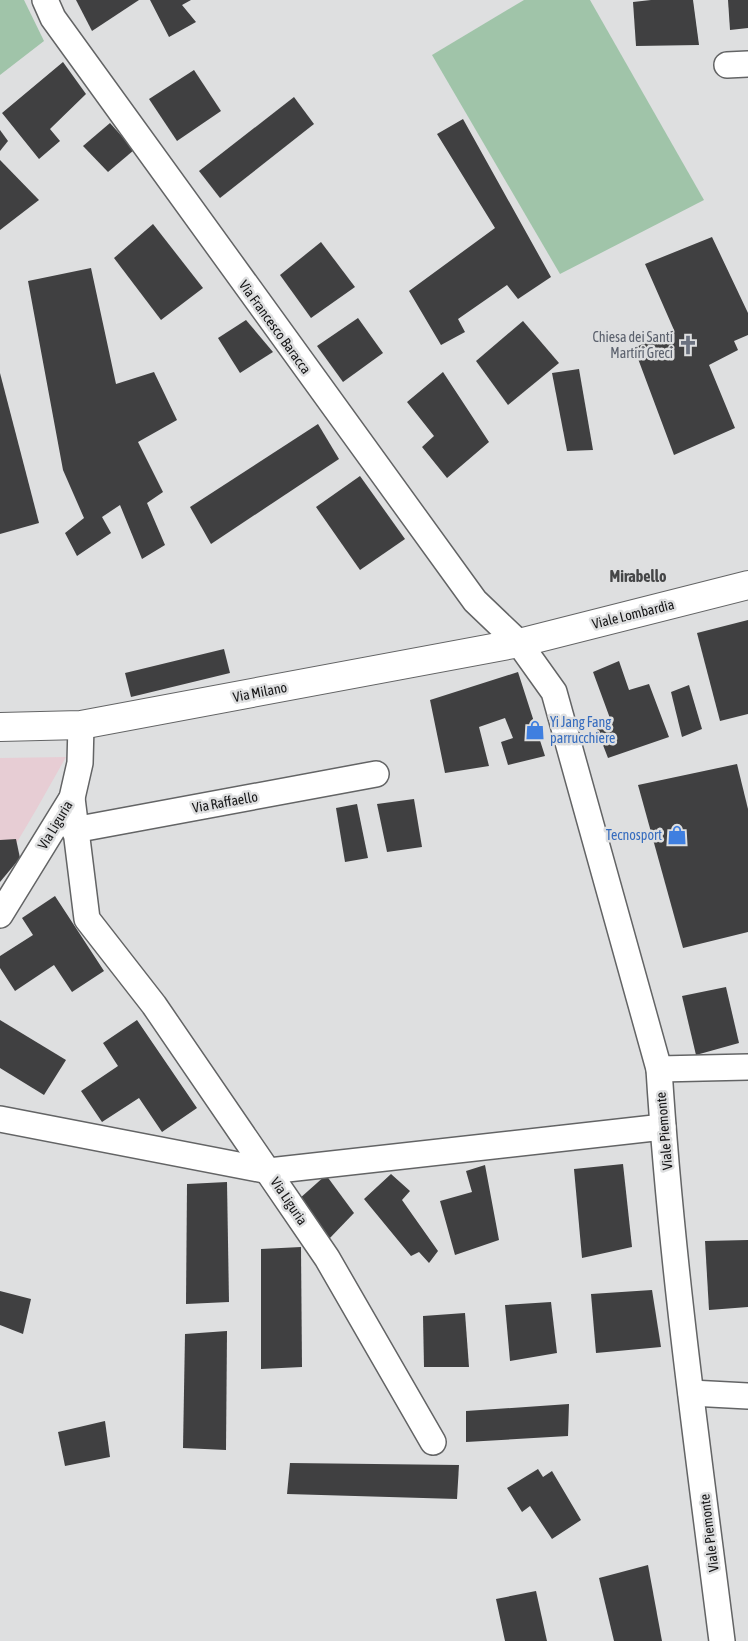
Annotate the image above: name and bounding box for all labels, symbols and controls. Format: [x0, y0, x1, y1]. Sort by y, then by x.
street label: Via Francesco Baracca [236, 277, 314, 377]
place label: Chiesa dei Santi Martiri Greci [592, 329, 673, 361]
church icon: Chiesa dei Santi Martiri Greci [677, 334, 699, 356]
district label: Mirabello [610, 567, 667, 585]
street label: Viale Lombardia [590, 596, 676, 632]
street label: Via Milano [232, 679, 288, 705]
place label: Yi Jang Fang parrucchiere [550, 714, 615, 746]
shop icon: Yi Jang Fang parrucchiere [524, 719, 546, 741]
street label: Via Raffaello [191, 788, 259, 816]
street label: Via Liguria [34, 798, 76, 852]
shop icon: Tecnosport [666, 824, 688, 846]
place label: Tecnosport [606, 827, 662, 843]
street label: Viale Piemonte [653, 1091, 675, 1171]
street label: Via Liguria [267, 1174, 311, 1228]
street label: Viale Piemonte [696, 1493, 722, 1573]

